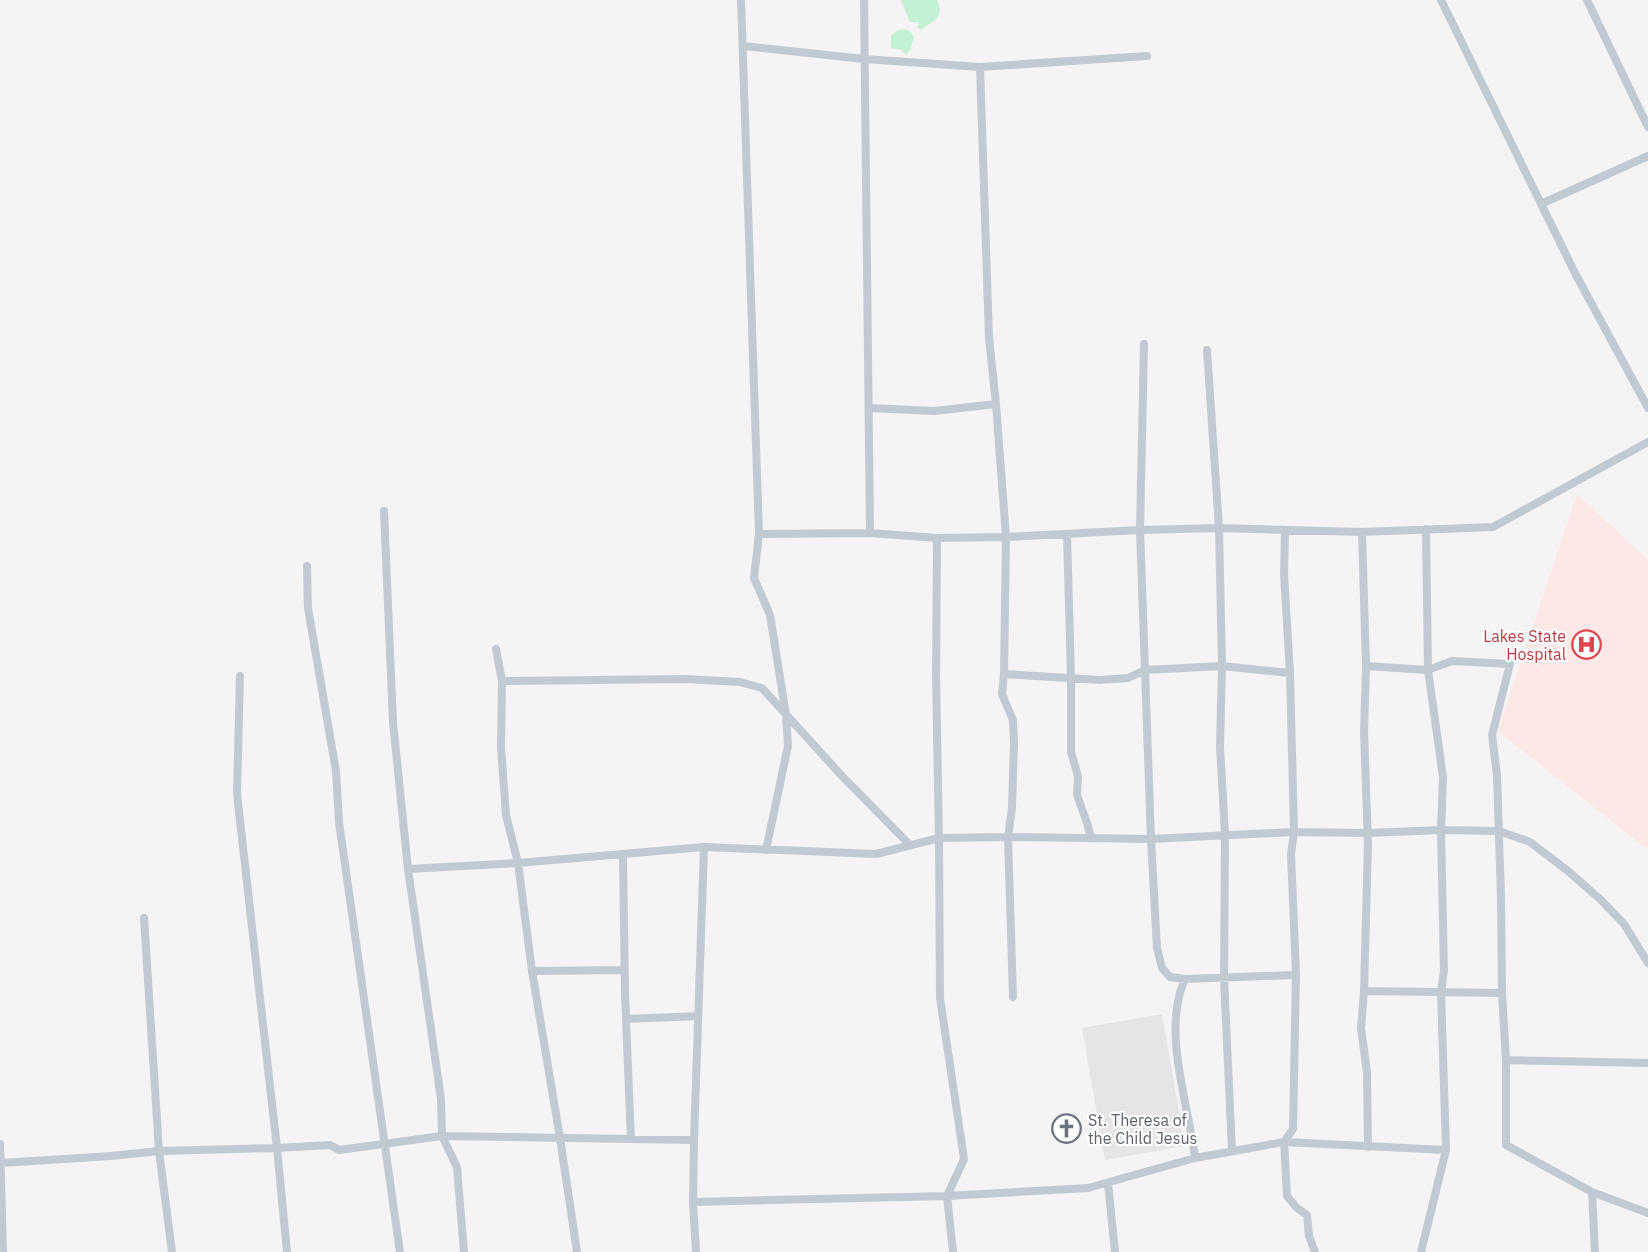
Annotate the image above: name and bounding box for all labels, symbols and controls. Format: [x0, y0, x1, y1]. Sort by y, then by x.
place label: Lakes State Hospital [1483, 626, 1566, 664]
hospital icon: Lakes State Hospital [1571, 629, 1603, 661]
place label: St. Theresa of the Child Jesus [1088, 1110, 1197, 1148]
church icon: St. Theresa of the Child Jesus [1051, 1113, 1083, 1145]

